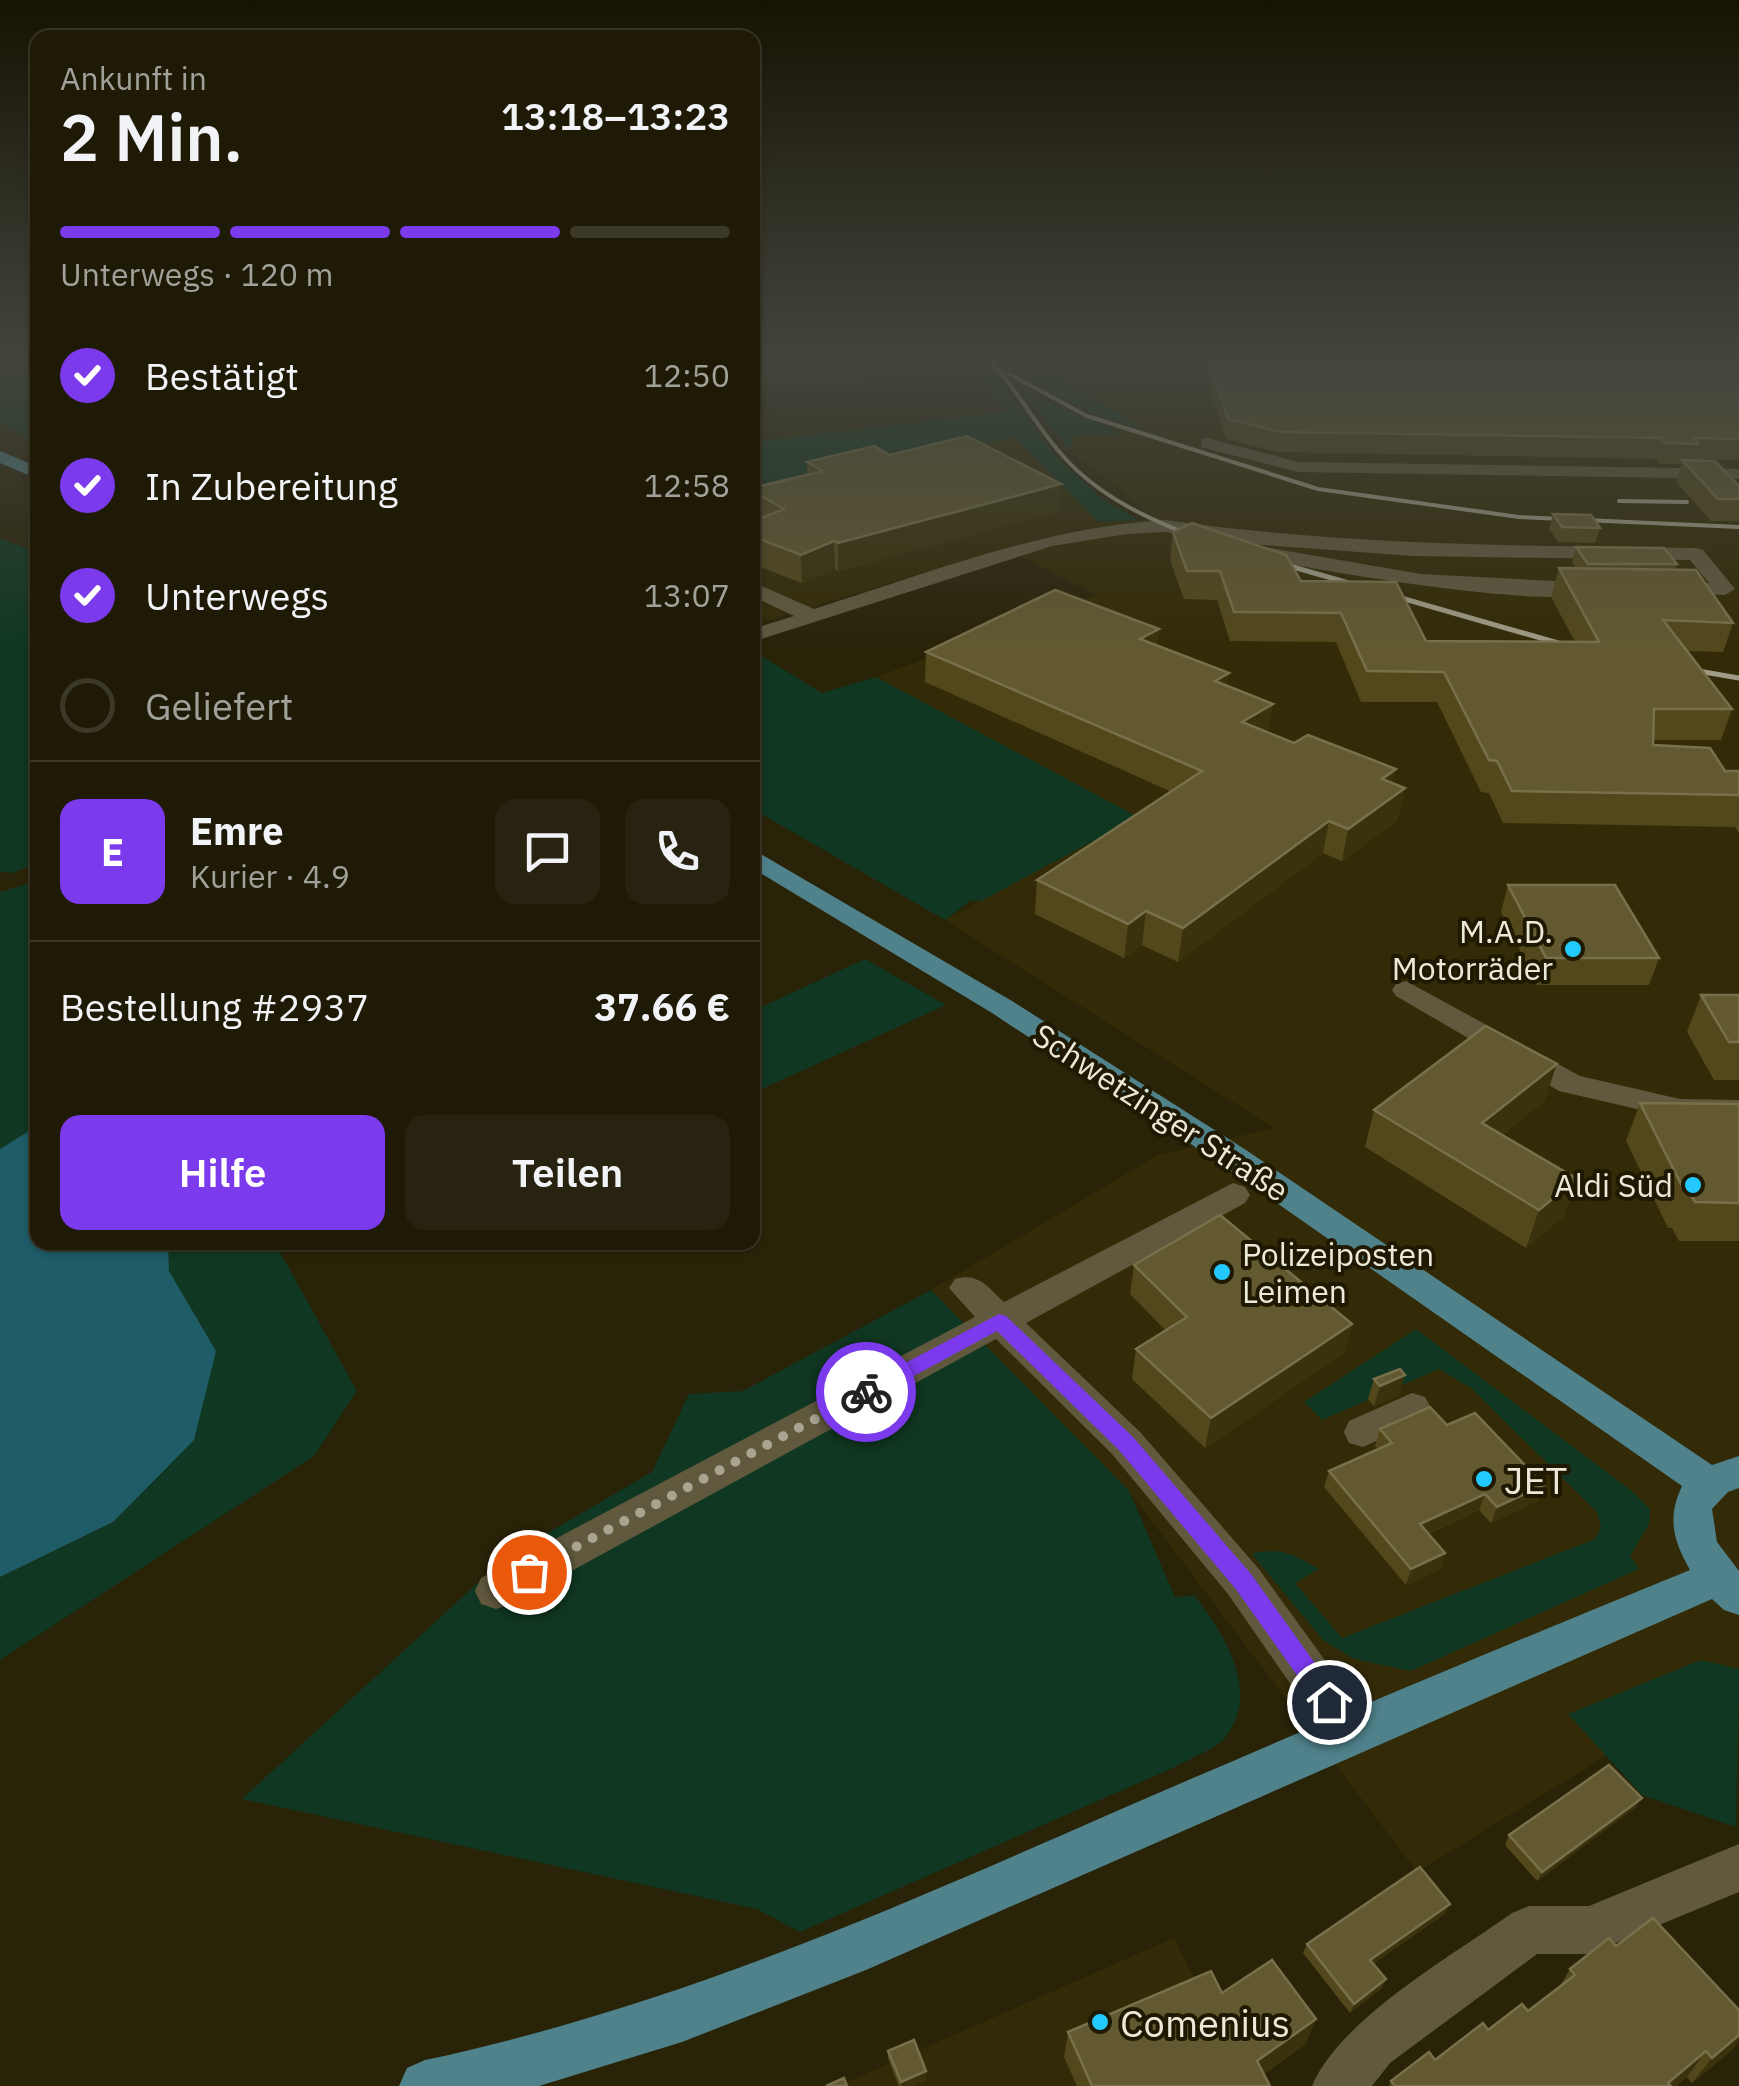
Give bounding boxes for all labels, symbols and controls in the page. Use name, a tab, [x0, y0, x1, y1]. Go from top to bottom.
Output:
text: Ankunft in	[60, 57, 207, 99]
text: 13:18–13:23	[501, 91, 730, 140]
text: 2 Min.	[60, 94, 243, 179]
text: Unterwegs · 120 m	[60, 253, 334, 295]
icon: check	[60, 348, 115, 403]
text: Bestätigt	[145, 351, 299, 400]
text: 12:50	[644, 354, 730, 396]
icon: check	[60, 458, 115, 513]
text: In Zubereitung	[145, 461, 398, 510]
text: 12:58	[644, 464, 730, 506]
icon: check	[60, 568, 115, 623]
text: Unterwegs	[145, 571, 329, 620]
text: 13:07	[644, 574, 730, 616]
text: Geliefert	[145, 681, 293, 730]
button: chat	[495, 799, 600, 904]
button: phone	[625, 799, 730, 904]
text: Emre	[190, 806, 284, 855]
text: E	[101, 827, 124, 876]
text: Kurier · 4.9	[190, 855, 350, 897]
place label: M.A.D. Motorräder	[1392, 910, 1553, 989]
marker: M.A.D. Motorräder	[1562, 938, 1584, 960]
text: Bestellung #2937	[60, 982, 369, 1031]
text: 37.66 €	[594, 982, 730, 1031]
street label: Schwetzinger Straße	[1025, 1013, 1297, 1211]
button: Hilfe	[60, 1115, 385, 1230]
button: Teilen	[405, 1115, 730, 1230]
place label: Aldi Süd	[1554, 1164, 1673, 1206]
marker: Aldi Süd	[1682, 1174, 1704, 1196]
place label: Polizeiposten Leimen	[1242, 1233, 1434, 1312]
marker: Polizeiposten Leimen	[1211, 1261, 1233, 1283]
courier	[816, 1342, 916, 1442]
icon: bike	[839, 1365, 894, 1420]
place label: JET	[1504, 1455, 1567, 1504]
marker: JET	[1473, 1468, 1495, 1490]
pin	[487, 1530, 572, 1615]
icon: bag	[502, 1545, 557, 1600]
pin	[1287, 1660, 1372, 1745]
icon: home	[1302, 1675, 1357, 1730]
place label: Comenius	[1120, 1998, 1290, 2047]
marker: Comenius	[1089, 2011, 1111, 2033]

